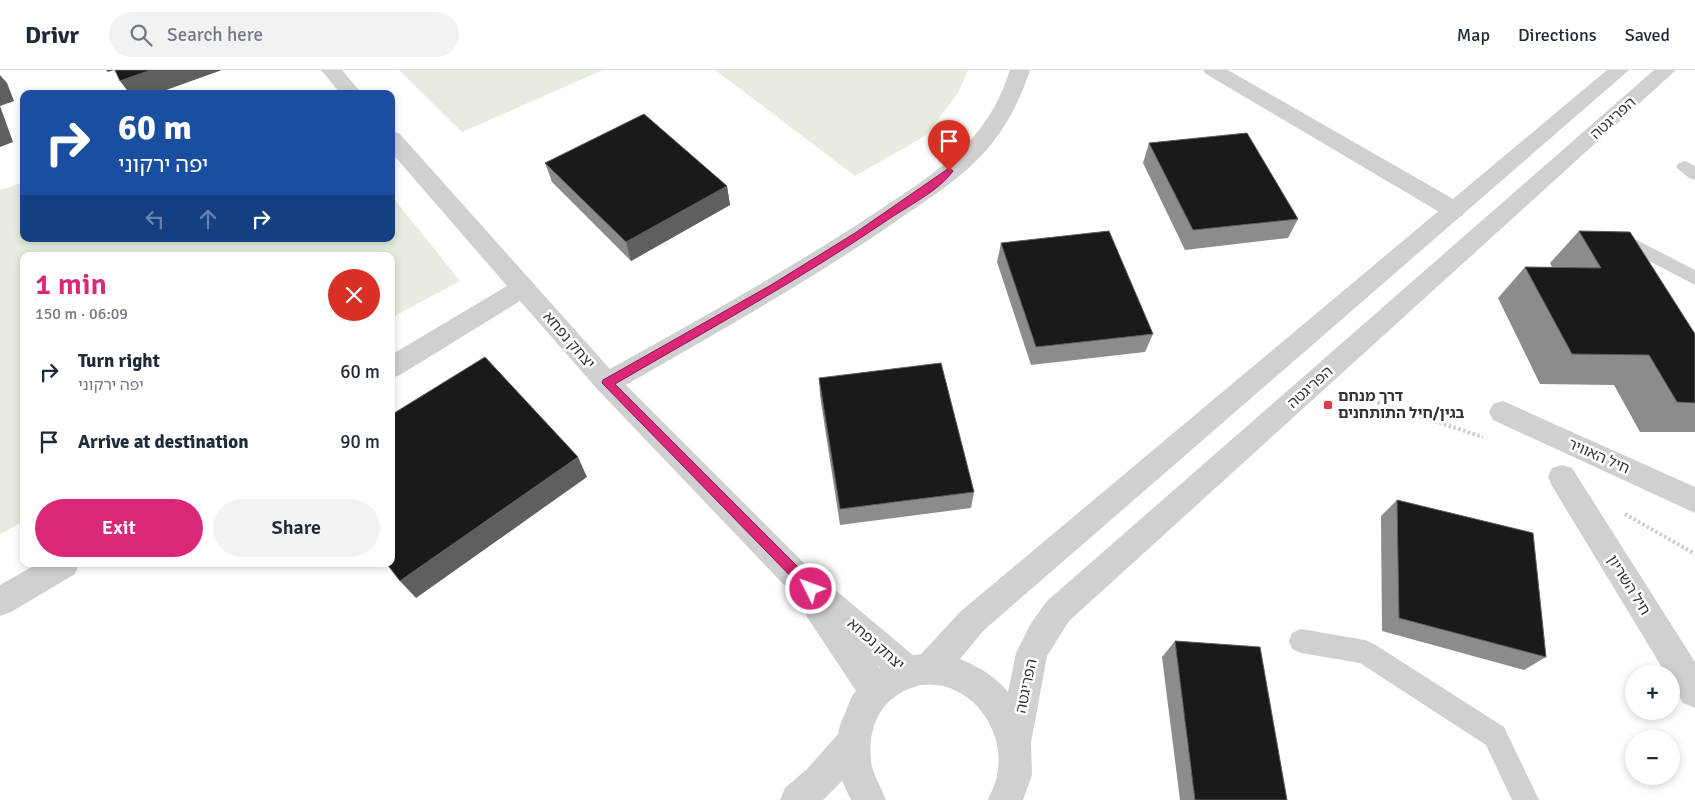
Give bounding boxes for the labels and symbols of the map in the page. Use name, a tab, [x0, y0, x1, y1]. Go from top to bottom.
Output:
street label: הפריגטה	[1587, 93, 1639, 143]
pin	[928, 120, 970, 171]
street label: יצחק נפחא	[539, 308, 599, 372]
street label: הפריגטה	[1284, 362, 1336, 412]
place label: דרך מנחם בגין/חיל התותחנים	[1338, 387, 1465, 422]
marker: דרך מנחם בגין/חיל התותחנים	[1322, 399, 1334, 411]
street label: חיל האוויר	[1565, 434, 1633, 478]
street label: חיל השריון	[1603, 552, 1655, 618]
position arrow	[784, 562, 836, 614]
street label: יצחק נפחא	[844, 614, 908, 674]
street label: הפריגטה	[1011, 657, 1041, 715]

